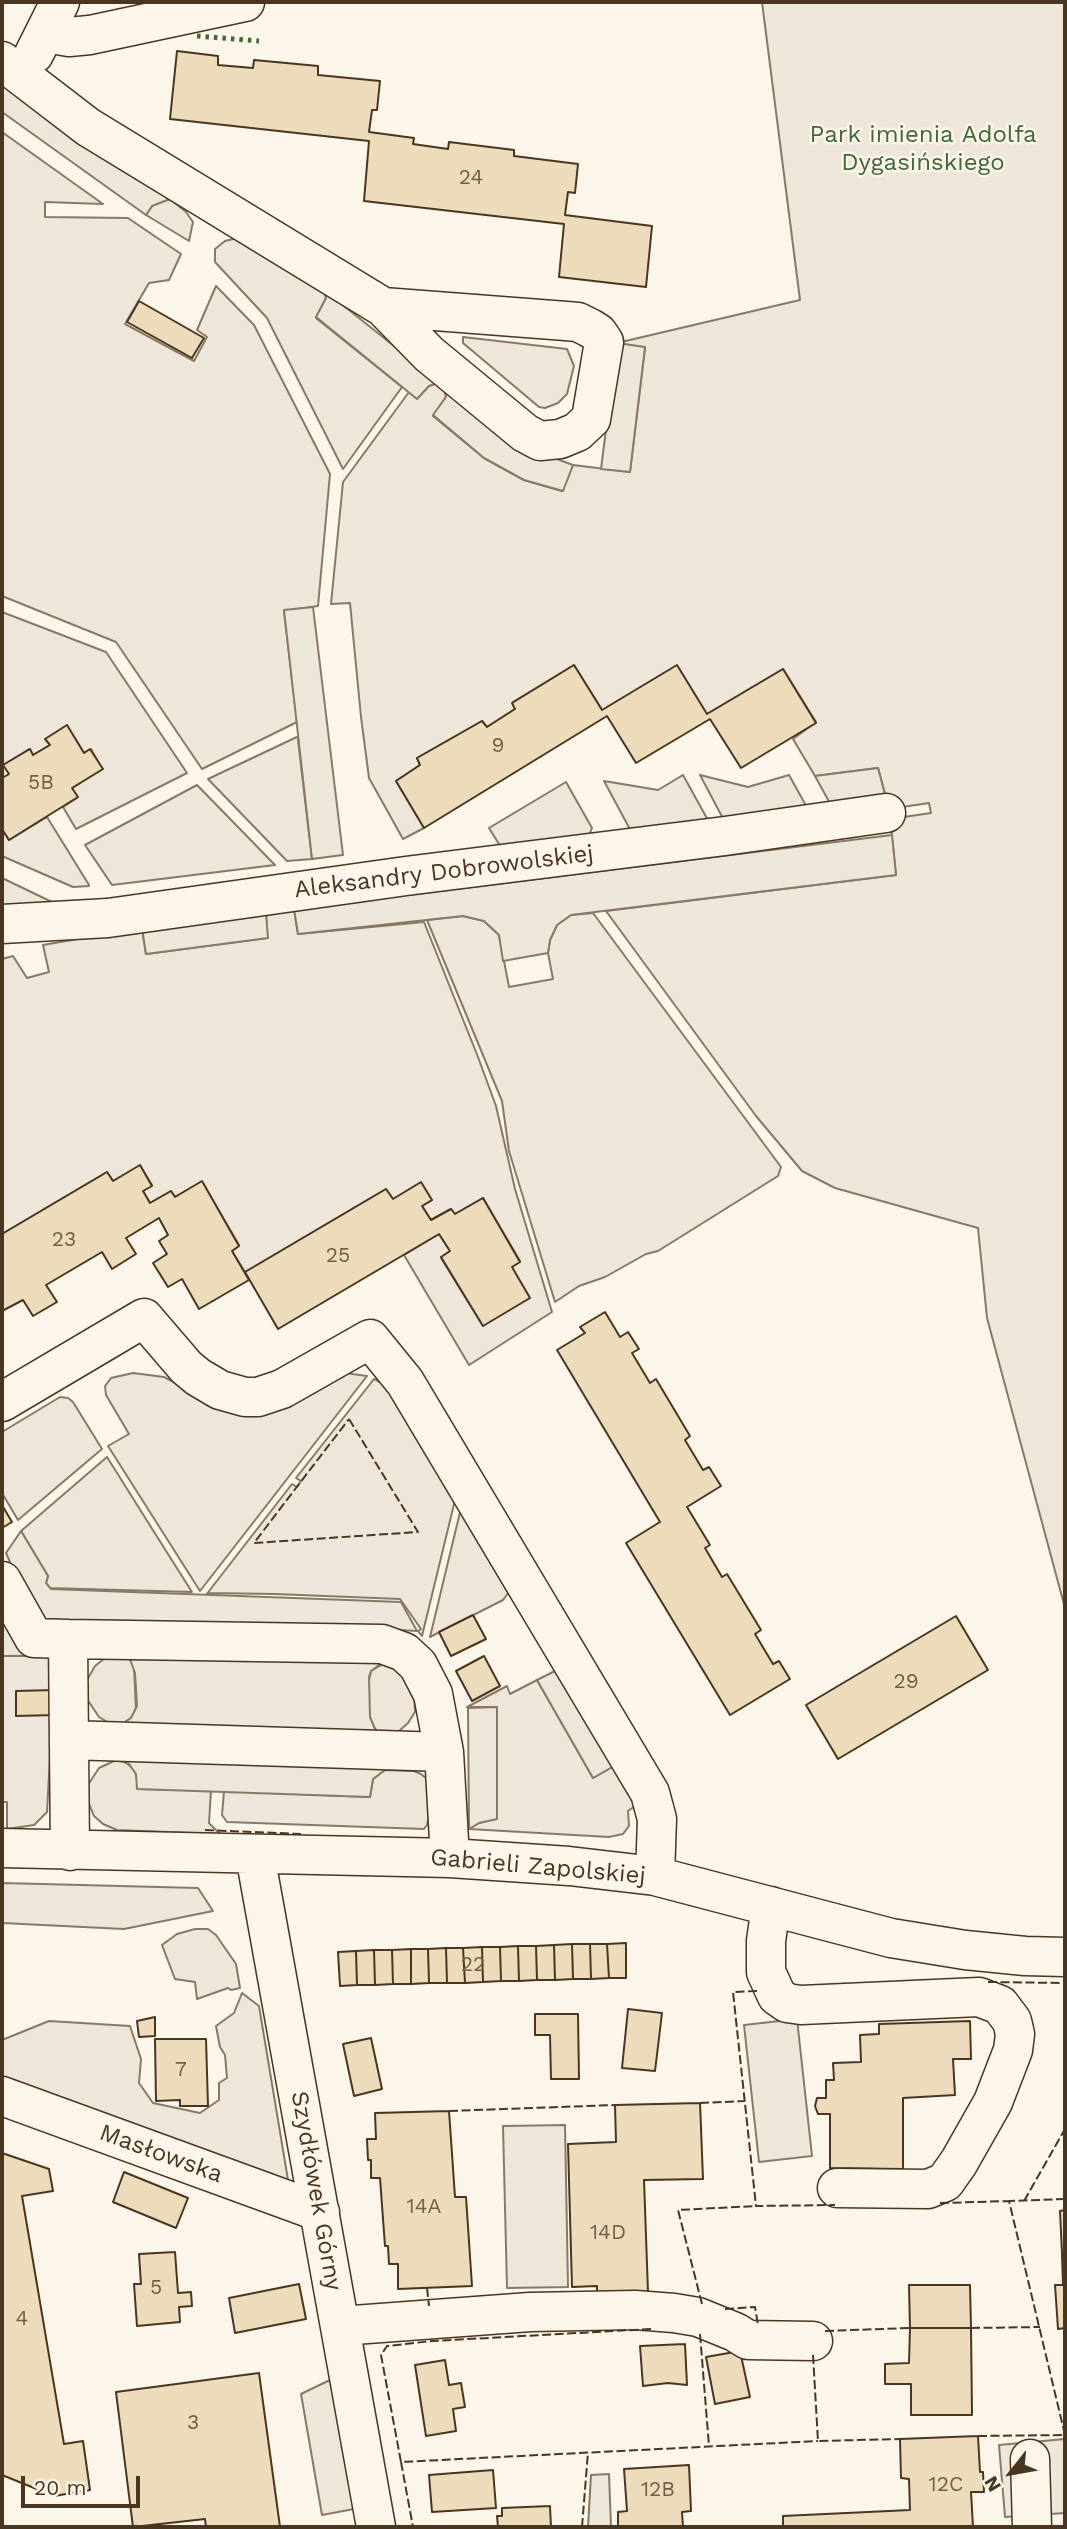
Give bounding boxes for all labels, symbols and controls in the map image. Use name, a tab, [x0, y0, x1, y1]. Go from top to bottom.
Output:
park label: Park imienia Adolfa Dygasińskiego	[809, 121, 1037, 177]
house number: 24	[459, 165, 483, 191]
house number: 9	[492, 733, 504, 759]
house number: 5B	[28, 770, 54, 796]
street label: Aleksandry Dobrowolskiej	[293, 839, 595, 905]
house number: 23	[52, 1227, 76, 1253]
house number: 25	[326, 1243, 350, 1269]
house number: 29	[893, 1669, 919, 1695]
street label: Gabrieli Zapolskiej	[429, 1843, 647, 1891]
house number: 22	[461, 1952, 485, 1978]
house number: 7	[175, 2057, 187, 2083]
street label: Szydłówek Górny	[284, 2089, 348, 2293]
street label: Masłowska	[95, 2118, 227, 2190]
house number: 14A	[407, 2194, 441, 2220]
house number: 14D	[590, 2220, 626, 2246]
house number: 5	[150, 2275, 162, 2301]
house number: 4	[16, 2306, 28, 2332]
house number: 3	[187, 2410, 199, 2436]
north arrow	[976, 2438, 1046, 2508]
scale bar	[24, 2462, 144, 2506]
house number: 12C	[929, 2472, 963, 2498]
text: N	[979, 2472, 1006, 2496]
text: 20 m	[34, 2475, 86, 2500]
house number: 12B	[641, 2477, 675, 2503]

